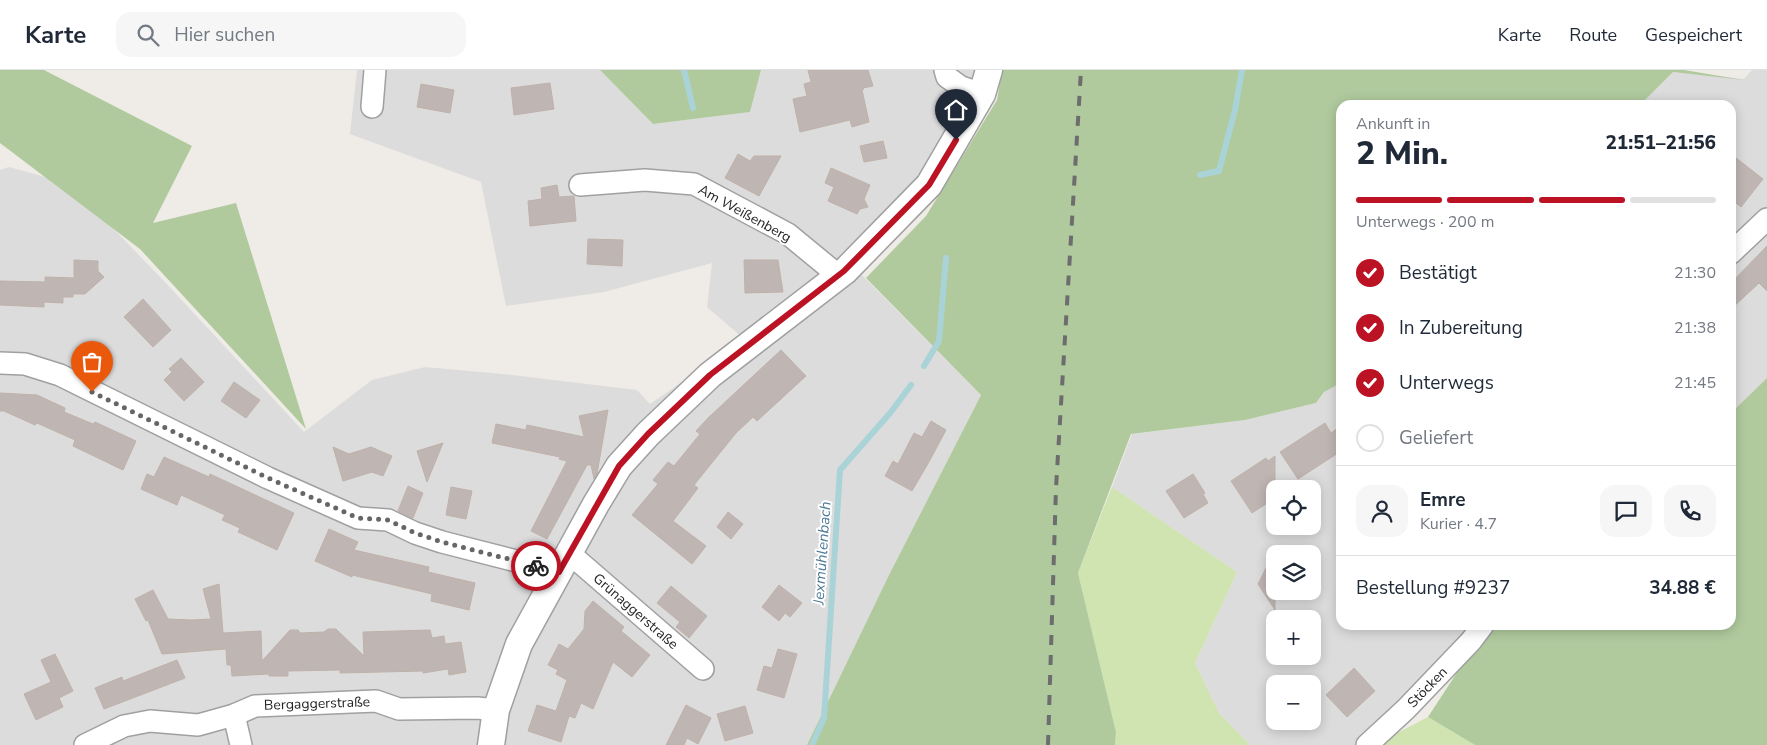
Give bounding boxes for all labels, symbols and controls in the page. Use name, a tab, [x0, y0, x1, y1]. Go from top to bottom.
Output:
search box	[116, 12, 466, 57]
text: Karte	[25, 19, 86, 51]
icon: search	[134, 21, 162, 49]
text: Hier suchen	[174, 22, 275, 48]
text: Karte	[1498, 23, 1541, 47]
text: Route	[1569, 23, 1617, 47]
text: Gespeichert	[1645, 23, 1742, 47]
pin	[935, 89, 977, 140]
icon: home	[942, 96, 970, 124]
text: Ankunft in	[1356, 113, 1430, 135]
text: 21:51–21:56	[1605, 130, 1716, 156]
text: 2 Min.	[1356, 132, 1448, 175]
street label: Am Weißenberg	[695, 180, 795, 247]
text: Unterwegs · 200 m	[1356, 211, 1494, 233]
icon: check	[1356, 259, 1384, 287]
text: Bestätigt	[1399, 260, 1477, 286]
text: 21:30	[1674, 262, 1716, 284]
icon: check	[1356, 314, 1384, 342]
text: In Zubereitung	[1399, 315, 1523, 341]
text: 21:38	[1674, 317, 1716, 339]
pin	[71, 341, 113, 392]
icon: bag	[78, 348, 106, 376]
icon: check	[1356, 369, 1384, 397]
text: Unterwegs	[1399, 370, 1494, 396]
text: 21:45	[1674, 372, 1716, 394]
text: Geliefert	[1399, 425, 1473, 451]
map controls	[1266, 480, 1321, 730]
button: locate	[1266, 480, 1321, 535]
button: person	[1356, 485, 1408, 537]
button: chat	[1600, 485, 1652, 537]
button: phone	[1664, 485, 1716, 537]
text: Emre	[1420, 487, 1466, 513]
water label: Jexmühlenbach	[808, 501, 836, 606]
text: Kurier · 4.7	[1420, 513, 1497, 535]
courier	[511, 541, 561, 591]
button: layers	[1266, 545, 1321, 600]
icon: bike	[522, 552, 550, 580]
street label: Grünaggerstraße	[589, 569, 682, 654]
text: Bestellung #9237	[1356, 575, 1510, 601]
text: 34.88 €	[1649, 575, 1716, 601]
button: +	[1266, 610, 1321, 665]
street label: Stöcken	[1403, 663, 1452, 712]
button: −	[1266, 675, 1321, 730]
street label: Bergaggerstraße	[264, 692, 370, 715]

